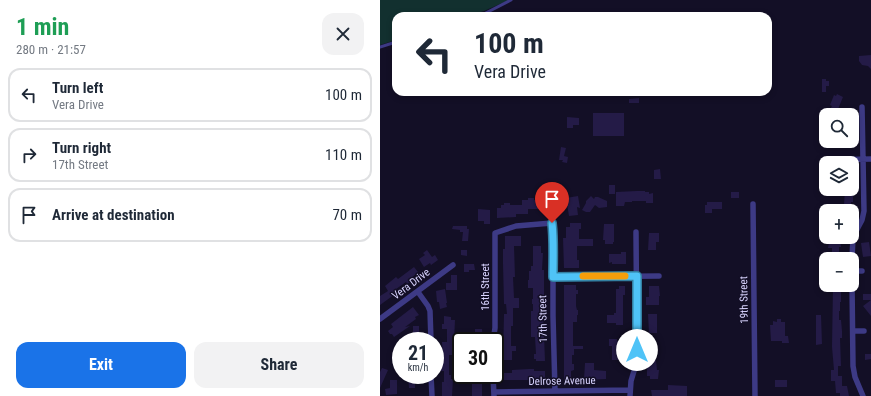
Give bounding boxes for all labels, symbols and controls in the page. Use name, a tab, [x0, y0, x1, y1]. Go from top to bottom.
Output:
text: 1 min	[16, 13, 69, 41]
button: close	[322, 13, 364, 55]
text: 100 m	[474, 27, 544, 60]
icon: left	[408, 28, 460, 80]
text: 280 m · 21:57	[16, 42, 86, 57]
text: Vera Drive	[474, 61, 546, 82]
text: Turn left	[52, 79, 103, 97]
icon: left	[18, 84, 40, 106]
text: 100 m	[325, 86, 362, 104]
text: Vera Drive	[52, 97, 104, 112]
map controls	[819, 108, 859, 292]
button: search	[819, 108, 859, 148]
text: Turn right	[52, 139, 111, 157]
icon: right	[18, 144, 40, 166]
text: 110 m	[325, 146, 362, 164]
button: layers	[819, 156, 859, 196]
text: 17th Street	[52, 157, 108, 172]
pin	[535, 182, 569, 223]
icon: arrive	[541, 188, 563, 210]
icon: arrive	[18, 204, 40, 226]
button: +	[819, 204, 859, 244]
text: Arrive at destination	[52, 206, 175, 224]
text: 70 m	[332, 206, 362, 224]
button: −	[819, 252, 859, 292]
street label: 16th Street	[479, 263, 492, 311]
street label: Vera Drive	[390, 266, 432, 302]
street label: 19th Street	[737, 276, 751, 324]
street label: 17th Street	[536, 295, 550, 343]
position arrow	[616, 329, 658, 371]
speed limit sign: 30	[452, 332, 504, 384]
text: 21	[408, 341, 428, 365]
button: Exit	[16, 342, 186, 388]
button: Share	[194, 342, 364, 388]
text: km/h	[408, 362, 428, 373]
street label: Delrose Avenue	[528, 374, 596, 388]

